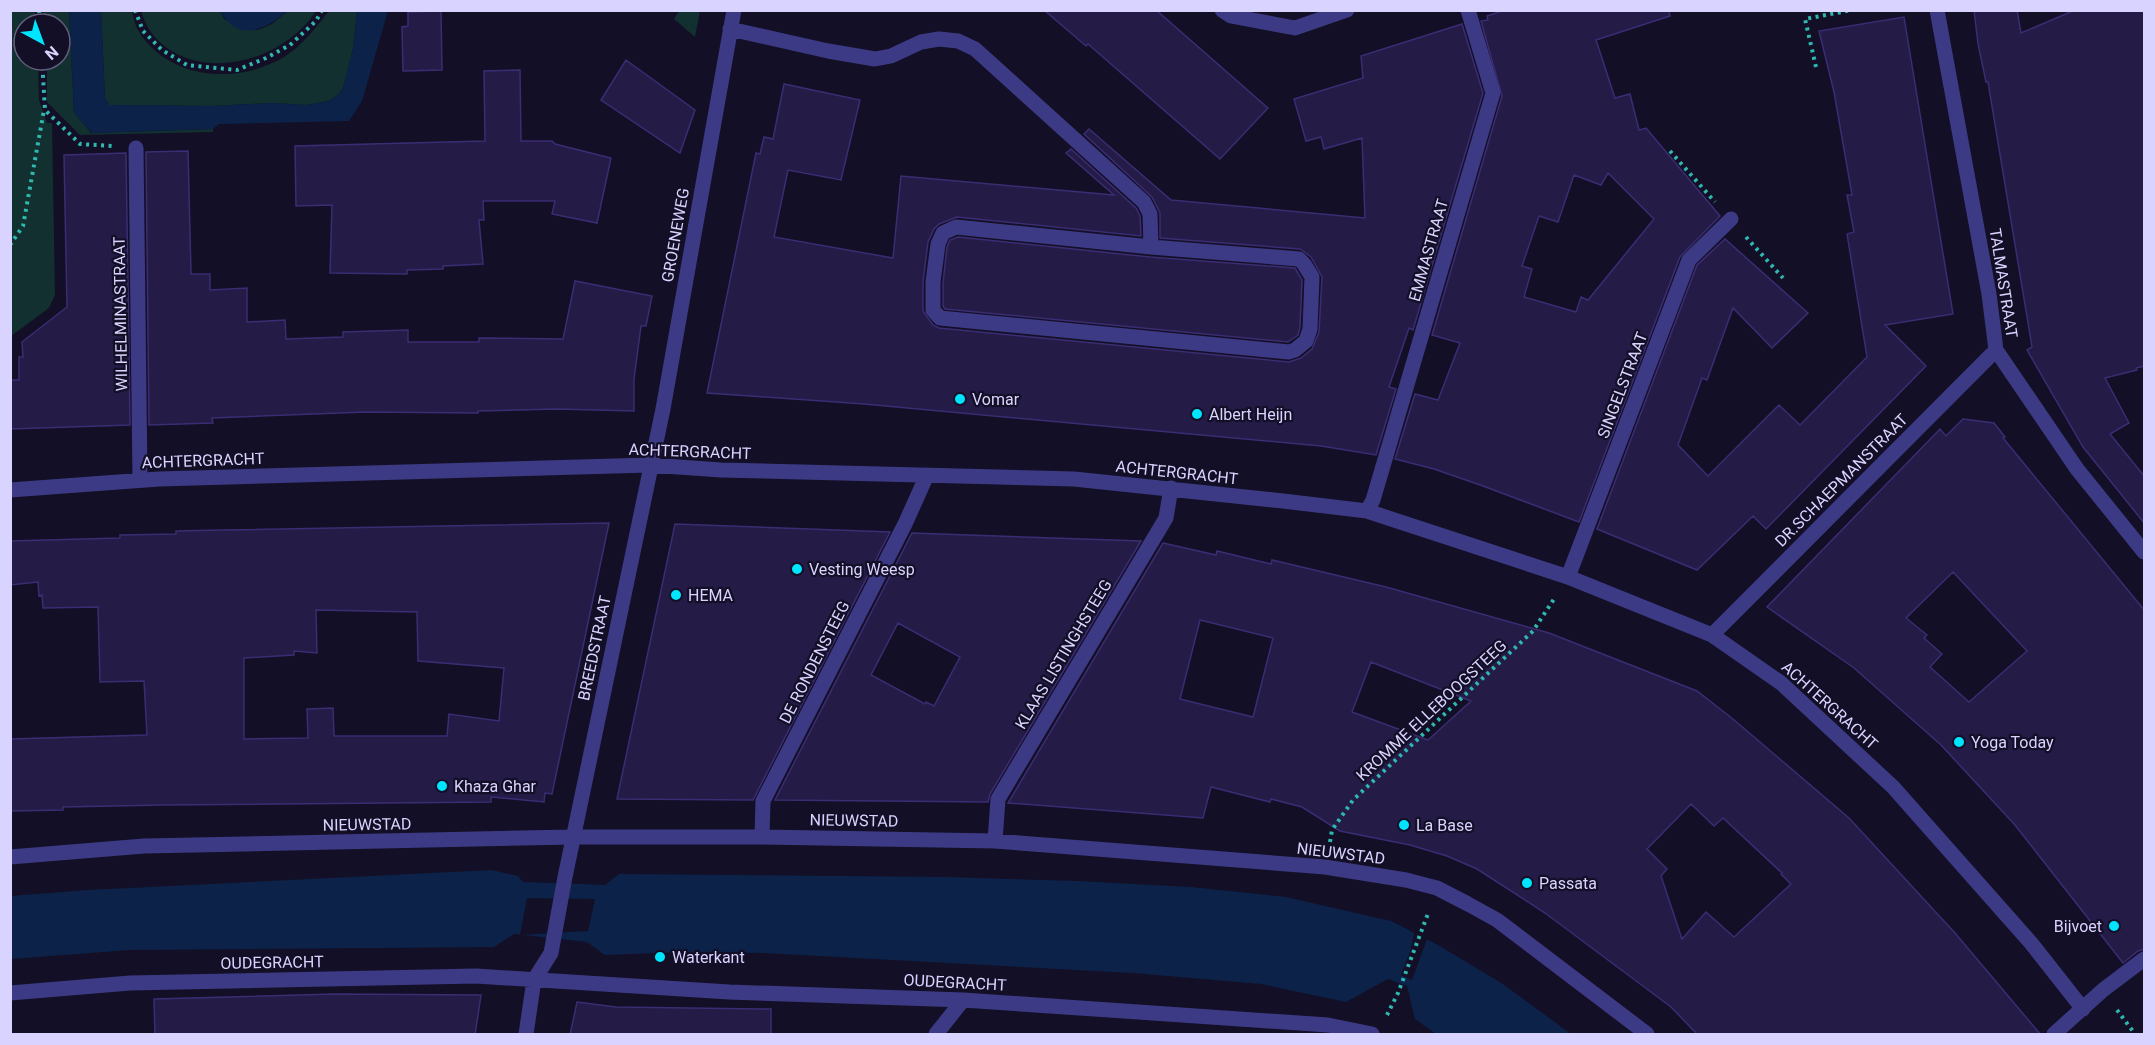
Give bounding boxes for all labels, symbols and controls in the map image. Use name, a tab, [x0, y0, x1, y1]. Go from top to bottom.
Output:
north arrow	[12, 12, 72, 72]
text: N	[41, 42, 62, 64]
street label: GROENEWEG	[658, 186, 693, 284]
street label: EMMASTRAAT	[1405, 196, 1452, 304]
street label: TALMASTRAAT	[1985, 227, 2022, 340]
street label: WILHELMINASTRAAT	[110, 236, 131, 392]
street label: SINGELSTRAAT	[1593, 329, 1652, 441]
place label: Vomar	[972, 390, 1020, 409]
marker: Vomar	[953, 392, 967, 406]
place label: Albert Heijn	[1209, 405, 1292, 424]
marker: Albert Heijn	[1190, 407, 1204, 421]
street label: DR.SCHAEPMANSTRAAT	[1771, 410, 1912, 551]
street label: ACHTERGRACHT	[628, 440, 752, 463]
street label: ACHTERGRACHT	[141, 449, 265, 472]
street label: ACHTERGRACHT	[1115, 457, 1239, 488]
place label: Vesting Weesp	[809, 560, 915, 579]
marker: Vesting Weesp	[790, 562, 804, 576]
street label: KLAAS LISTINGHSTEEG	[1011, 576, 1116, 733]
place label: HEMA	[688, 586, 734, 605]
marker: HEMA	[669, 588, 683, 602]
street label: BREEDSTRAAT	[574, 593, 615, 702]
street label: DE RONDENSTEEG	[775, 598, 854, 727]
street label: KROMME ELLEBOOGSTEEG	[1352, 636, 1510, 785]
street label: ACHTERGRACHT	[1778, 657, 1882, 754]
place label: Yoga Today	[1971, 733, 2054, 752]
marker: Yoga Today	[1952, 735, 1966, 749]
place label: Khaza Ghar	[454, 777, 537, 796]
marker: Khaza Ghar	[435, 779, 449, 793]
street label: NIEUWSTAD	[809, 810, 899, 831]
street label: NIEUWSTAD	[322, 814, 412, 835]
place label: La Base	[1416, 816, 1473, 835]
marker: La Base	[1397, 818, 1411, 832]
street label: NIEUWSTAD	[1296, 839, 1386, 868]
place label: Passata	[1539, 874, 1597, 893]
marker: Passata	[1520, 876, 1534, 890]
place label: Bijvoet	[2054, 917, 2102, 936]
marker: Bijvoet	[2107, 919, 2121, 933]
place label: Waterkant	[672, 948, 745, 967]
marker: Waterkant	[653, 950, 667, 964]
street label: OUDEGRACHT	[220, 952, 324, 973]
street label: OUDEGRACHT	[903, 970, 1007, 995]

